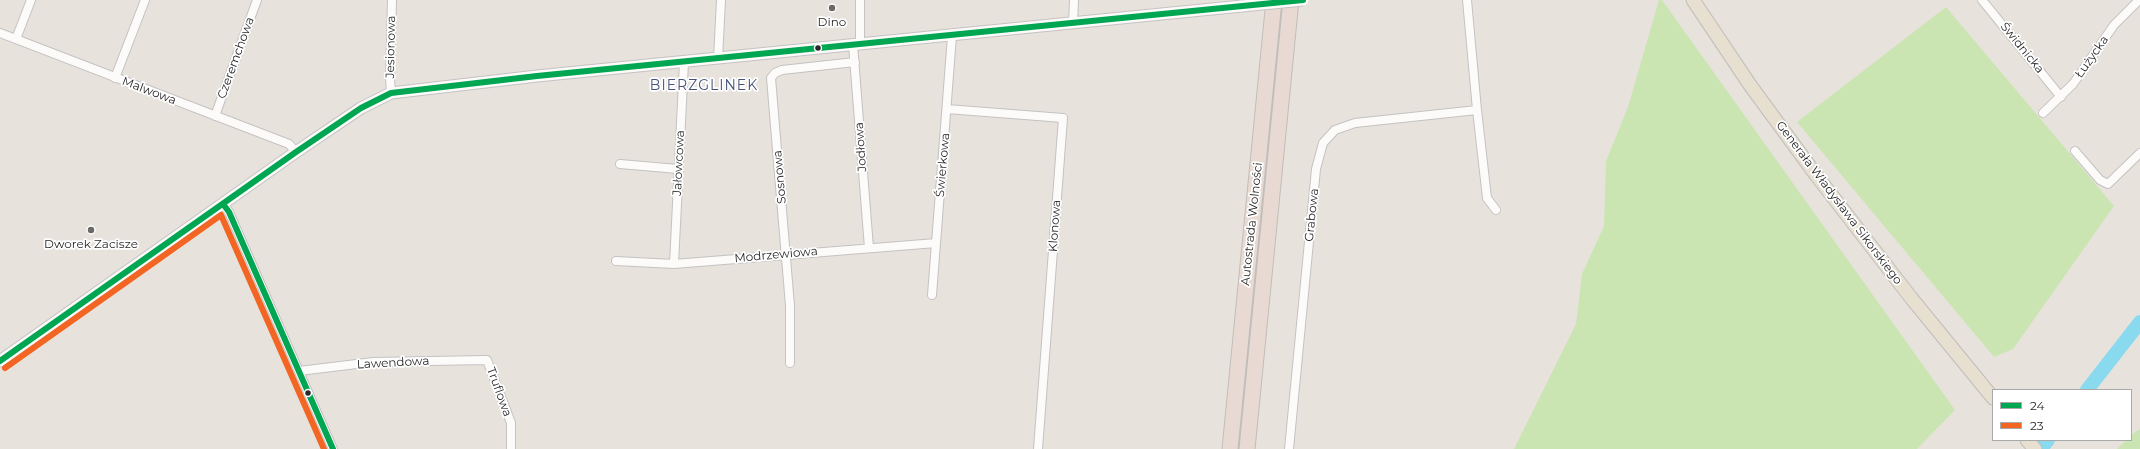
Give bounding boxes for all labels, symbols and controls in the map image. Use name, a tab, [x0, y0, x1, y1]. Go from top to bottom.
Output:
marker: Dino	[827, 3, 837, 13]
street label: Czeremchowa	[215, 15, 257, 101]
place label: Dino	[818, 15, 846, 29]
street label: Jesionowa	[383, 16, 399, 78]
street label: Świdnicka	[1997, 20, 2047, 76]
street label: Łużycka	[2072, 33, 2112, 81]
unlabelled marker	[813, 43, 823, 53]
street label: Malwowa	[120, 74, 178, 108]
district label: BIERZGLINEK	[650, 78, 758, 94]
street label: Generała Władysława Sikorskiego	[1773, 118, 1905, 288]
street label: Jodłowa	[852, 122, 870, 172]
street label: Jałowcowa	[670, 130, 688, 196]
street label: Świerkowa	[933, 132, 953, 198]
street label: Sosnowa	[770, 150, 790, 204]
street label: Autostrada Wolności	[1238, 162, 1266, 286]
street label: Grabowa	[1302, 188, 1322, 242]
street label: Klonowa	[1046, 199, 1064, 253]
marker: Dworek Zacisze	[86, 225, 96, 235]
place label: Dworek Zacisze	[44, 237, 138, 251]
street label: Modrzewiowa	[734, 244, 818, 266]
street label: Lawendowa	[356, 354, 430, 372]
street label: Truflowa	[483, 365, 515, 419]
unlabelled marker	[303, 388, 313, 398]
legend	[1992, 389, 2132, 441]
text: 24	[2030, 398, 2044, 413]
text: 23	[2030, 418, 2044, 433]

